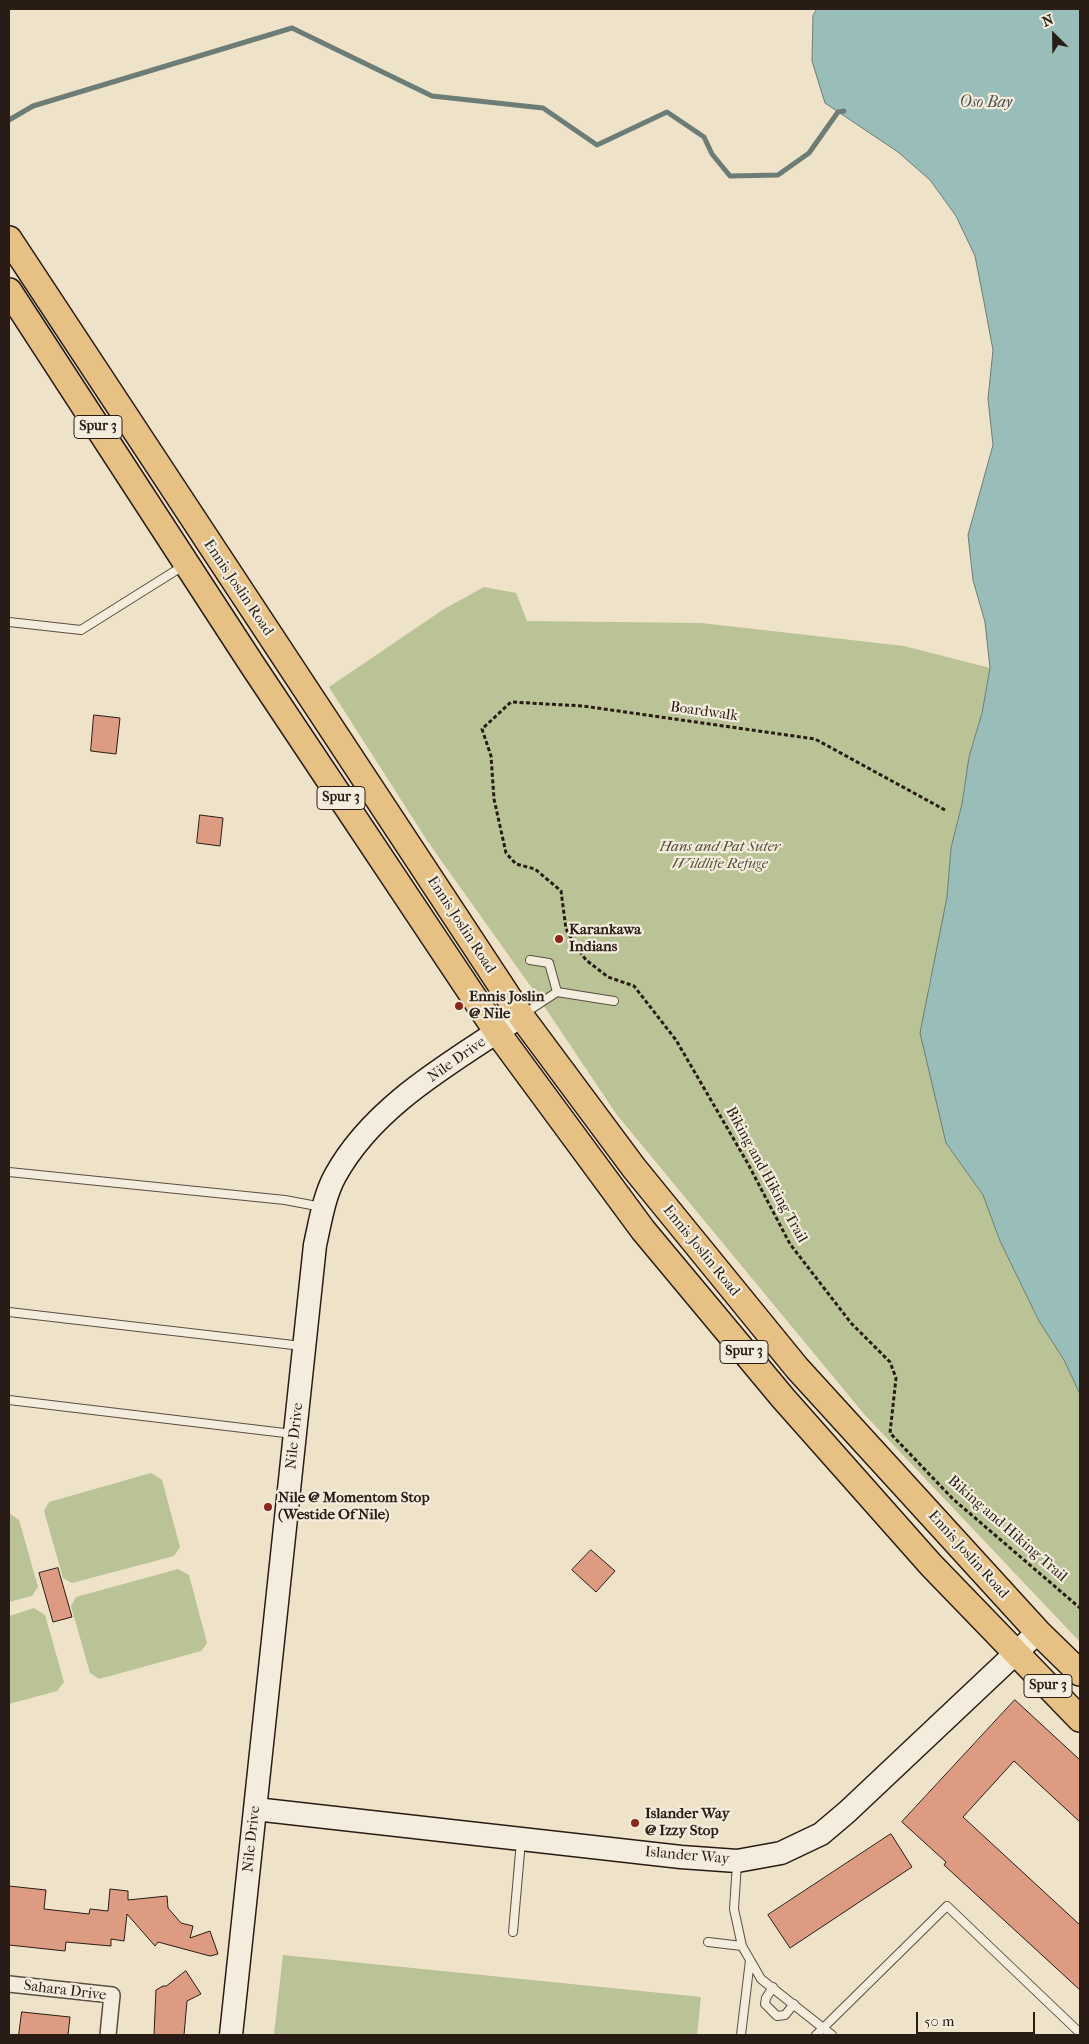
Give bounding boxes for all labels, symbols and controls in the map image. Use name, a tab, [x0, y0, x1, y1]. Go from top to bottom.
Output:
north arrow	[1029, 10, 1079, 60]
text: N	[1040, 11, 1056, 31]
water label: Oso Bay	[960, 93, 1012, 113]
road number: Spur 3	[74, 416, 122, 438]
street label: Ennis Joslin Road	[199, 537, 277, 639]
street label: Boardwalk	[669, 698, 739, 726]
road number: Spur 3	[317, 786, 365, 810]
park label: Hans and Pat Suter Wildlife Refuge	[659, 838, 781, 873]
street label: Ennis Joslin Road	[423, 873, 499, 977]
place label: Karankawa Indians	[569, 921, 641, 956]
marker: Karankawa Indians	[553, 933, 565, 945]
place label: Ennis Joslin @ Nile	[469, 988, 544, 1023]
marker: Ennis Joslin @ Nile	[453, 1000, 465, 1012]
street label: Nile Drive	[424, 1033, 490, 1087]
street label: Biking and Hiking Trail	[721, 1104, 811, 1246]
street label: Ennis Joslin Road	[659, 1202, 743, 1300]
road number: Spur 3	[720, 1340, 768, 1364]
street label: Nile Drive	[283, 1402, 307, 1470]
street label: Biking and Hiking Trail	[944, 1472, 1070, 1586]
place label: Nile @ Momentom Stop (Westide Of Nile)	[278, 1489, 430, 1524]
marker: Nile @ Momentom Stop (Westide Of Nile)	[262, 1501, 274, 1513]
street label: Ennis Joslin Road	[924, 1507, 1012, 1603]
road number: Spur 3	[1024, 1674, 1072, 1698]
street label: Nile Drive	[240, 1805, 264, 1873]
place label: Islander Way @ Izzy Stop	[645, 1805, 730, 1840]
marker: Islander Way @ Izzy Stop	[629, 1817, 641, 1829]
street label: Islander Way	[644, 1843, 730, 1869]
street label: Sahara Drive	[23, 1977, 107, 2005]
scale bar	[919, 2002, 1038, 2034]
text: 50 m	[924, 2012, 954, 2030]

